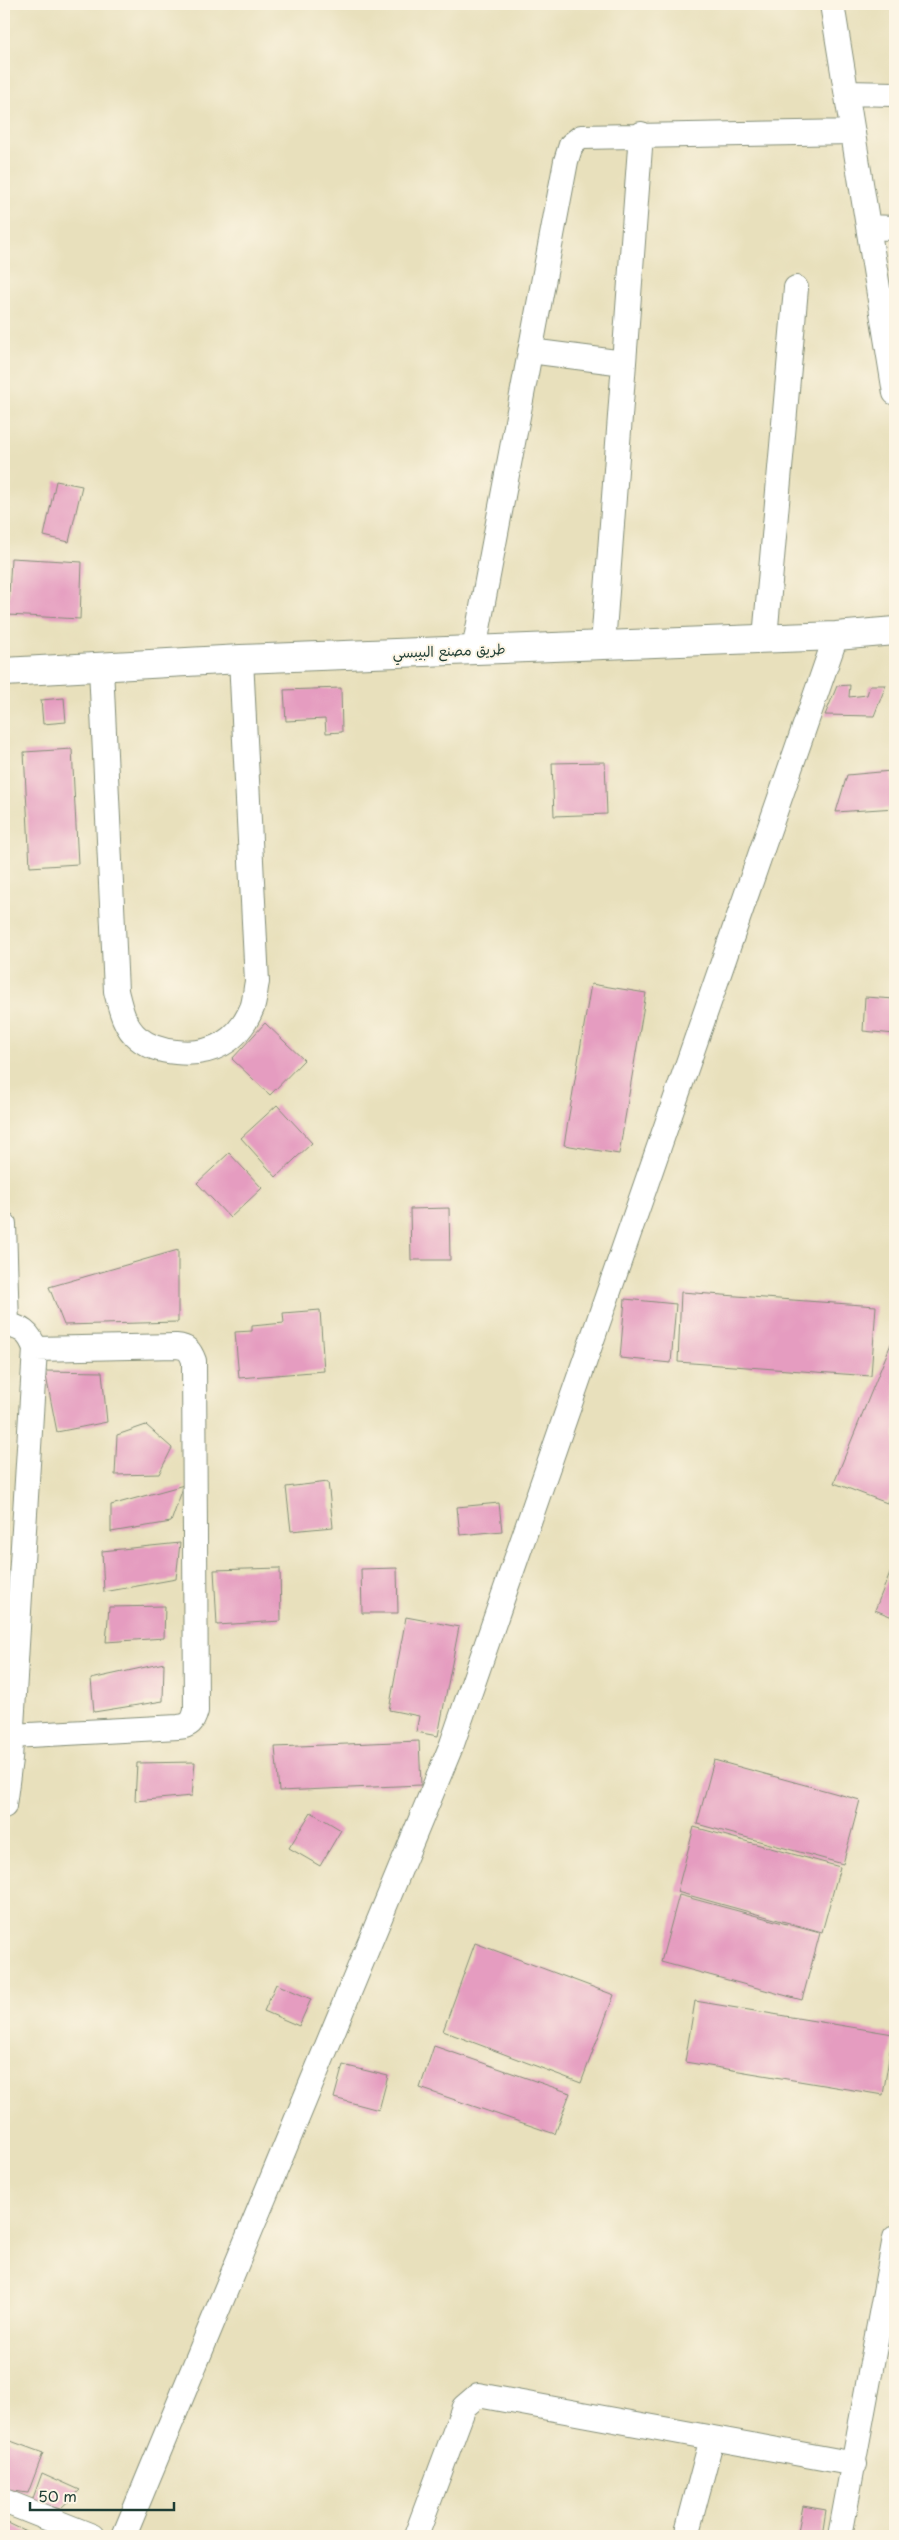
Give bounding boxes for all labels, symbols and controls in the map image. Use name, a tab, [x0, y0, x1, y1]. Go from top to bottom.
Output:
street label: طريق مصنع البيبسي	[392, 638, 506, 666]
scale bar	[30, 2480, 174, 2512]
text: 50 m	[38, 2484, 77, 2507]

